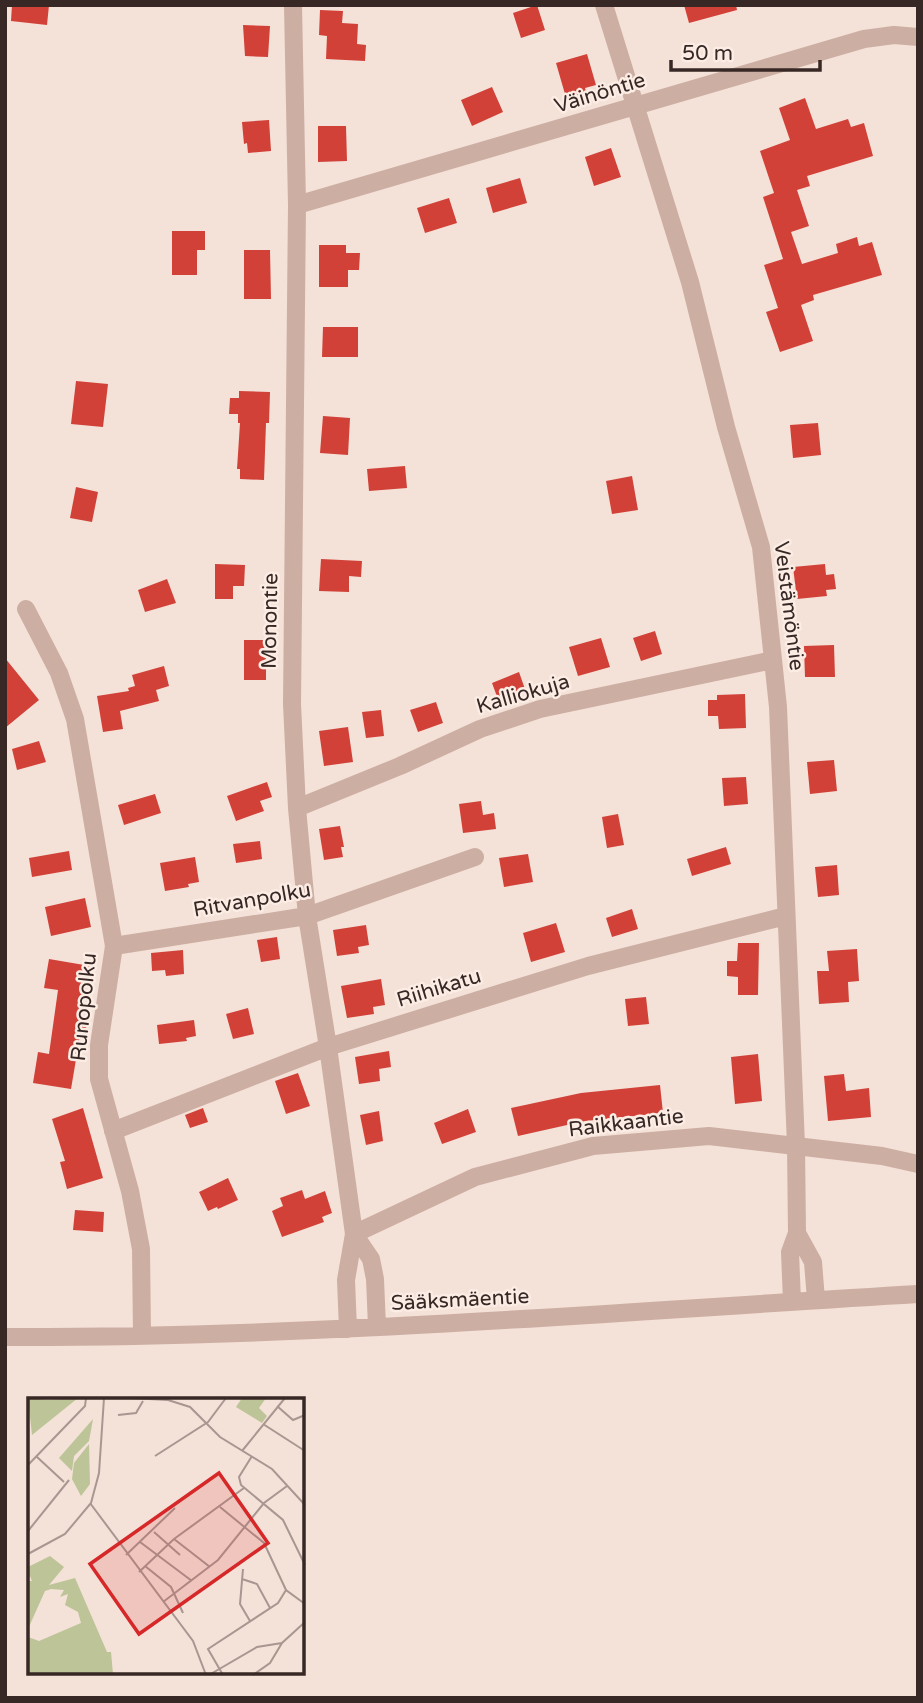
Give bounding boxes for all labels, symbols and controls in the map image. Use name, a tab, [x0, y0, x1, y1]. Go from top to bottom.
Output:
scale bar	[671, 28, 820, 72]
text: 50 m	[682, 41, 733, 66]
street label: Väinöntie	[552, 67, 649, 119]
street label: Veistämöntie	[769, 540, 809, 672]
street label: Monontie	[257, 573, 283, 669]
street label: Kalliokuja	[474, 669, 572, 719]
street label: Ritvanpolku	[191, 877, 313, 923]
street label: Runopolku	[66, 952, 102, 1062]
street label: Riihikatu	[394, 963, 484, 1013]
street label: Raikkaantie	[567, 1104, 685, 1142]
street label: Sääksmäentie	[390, 1284, 530, 1316]
inset map	[28, 1398, 304, 1675]

